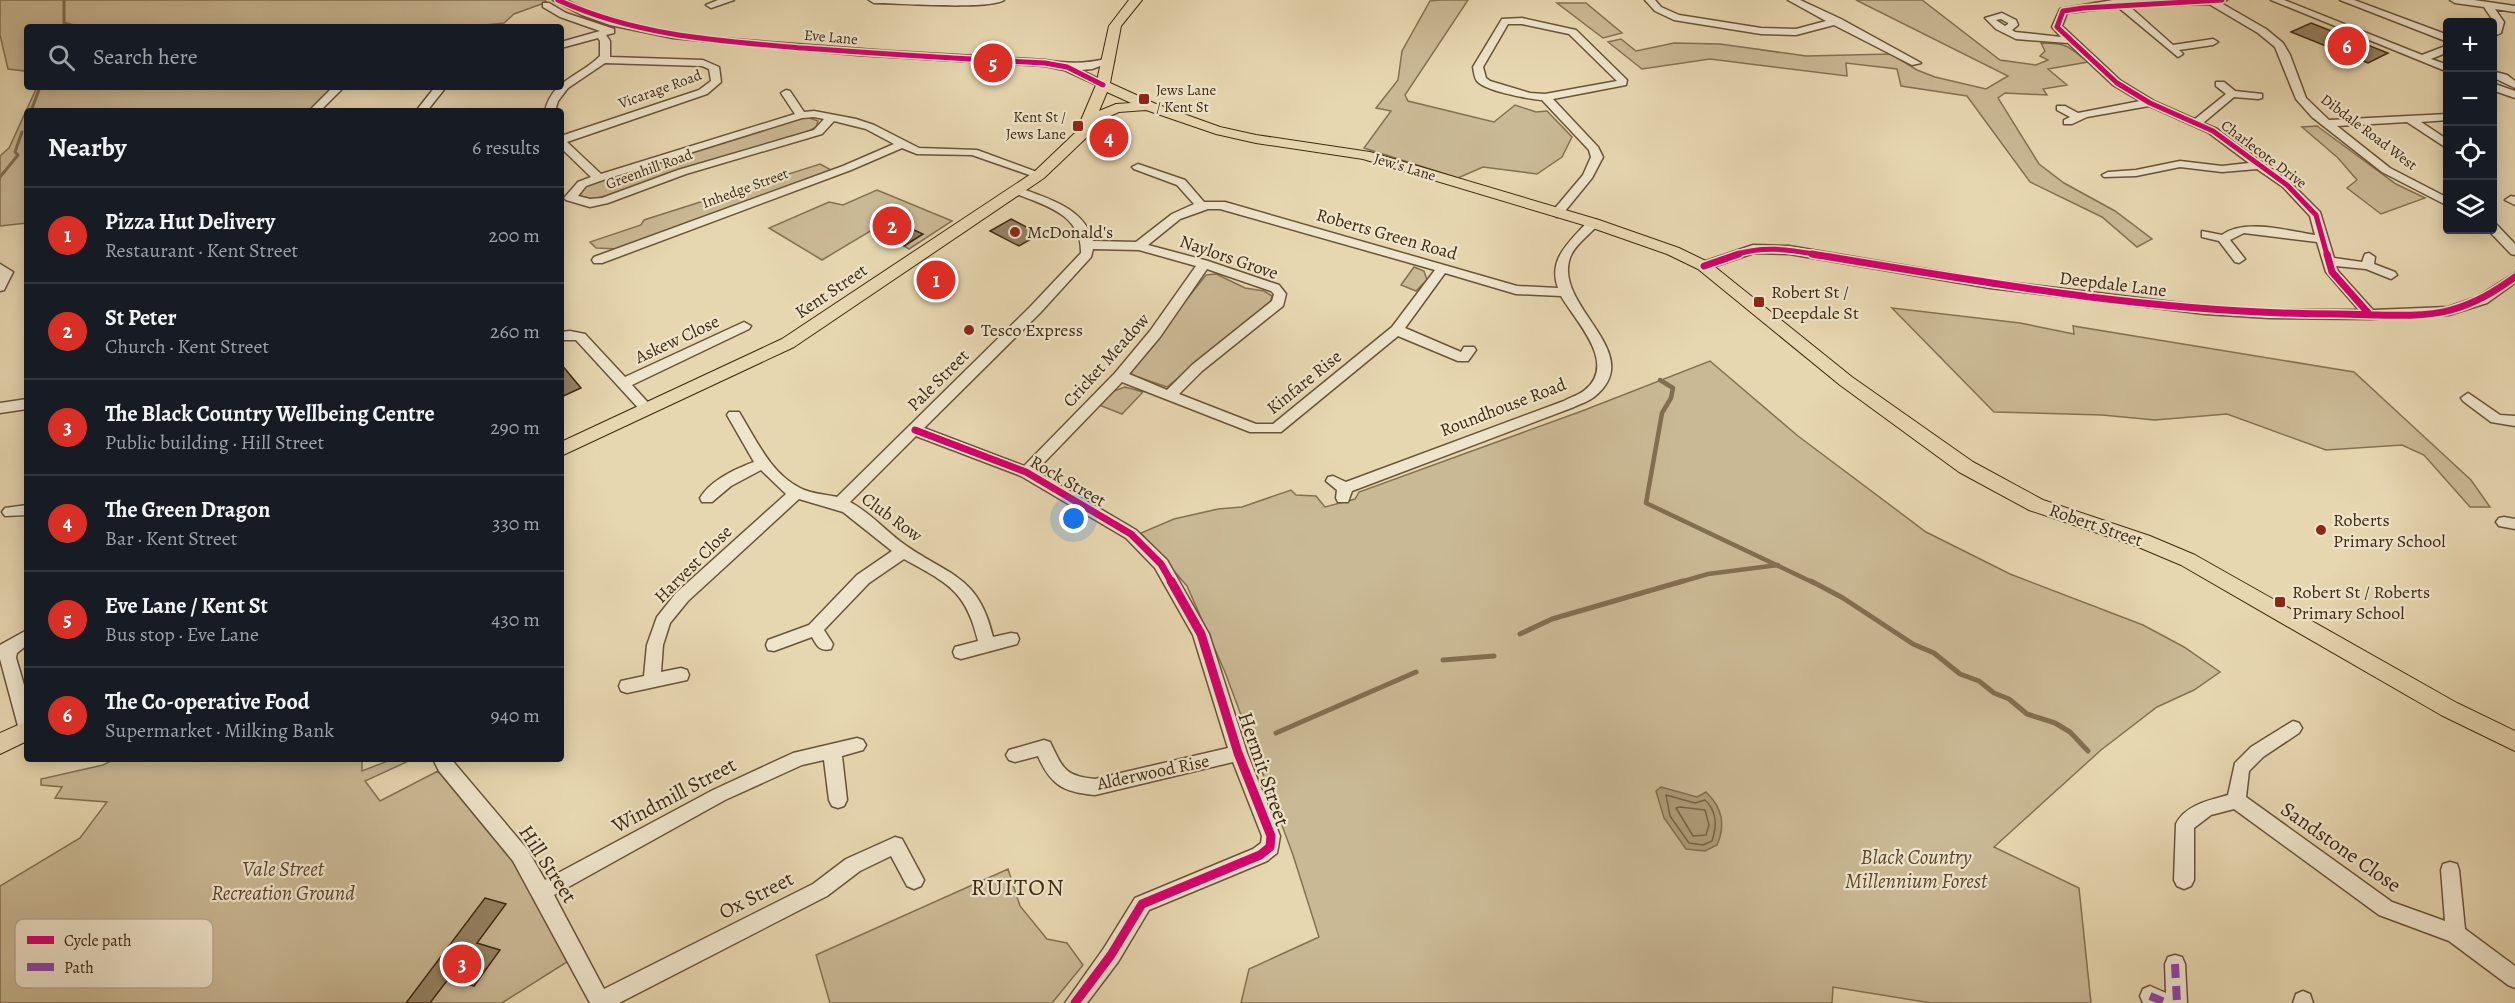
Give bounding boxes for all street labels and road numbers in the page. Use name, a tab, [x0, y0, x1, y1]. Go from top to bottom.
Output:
street label: Eve Lane	[803, 25, 859, 49]
street label: Vicarage Road	[615, 64, 705, 114]
street label: Dibdale Road West	[2317, 89, 2421, 175]
street label: Charlecote Drive	[2217, 115, 2311, 193]
street label: Greenhill Road	[603, 144, 696, 194]
street label: Jew's Lane	[1372, 148, 1439, 186]
street label: Inhedge Street	[699, 163, 791, 213]
street label: Roberts Green Road	[1314, 202, 1461, 266]
street label: Naylors Grove	[1177, 229, 1281, 285]
street label: Kent Street	[790, 258, 872, 324]
street label: Deepdale Lane	[2058, 266, 2168, 302]
street label: Cricket Meadow	[1057, 308, 1155, 412]
street label: Askew Close	[630, 309, 723, 369]
street label: Pale Street	[902, 344, 974, 416]
street label: Kinfare Rise	[1262, 344, 1346, 420]
street label: Roundhouse Road	[1436, 372, 1570, 442]
street label: Rock Street	[1026, 450, 1110, 512]
street label: Club Row	[857, 487, 928, 547]
street label: Robert Street	[2046, 498, 2146, 552]
street label: Harvest Close	[649, 520, 737, 608]
street label: Hermit Street	[1231, 708, 1297, 830]
street label: Alderwood Rise	[1094, 748, 1211, 796]
street label: Windmill Street	[606, 750, 741, 840]
street label: Sandstone Close	[2275, 795, 2407, 899]
street label: Hill Street	[512, 820, 584, 908]
street label: Ox Street	[714, 864, 798, 926]

